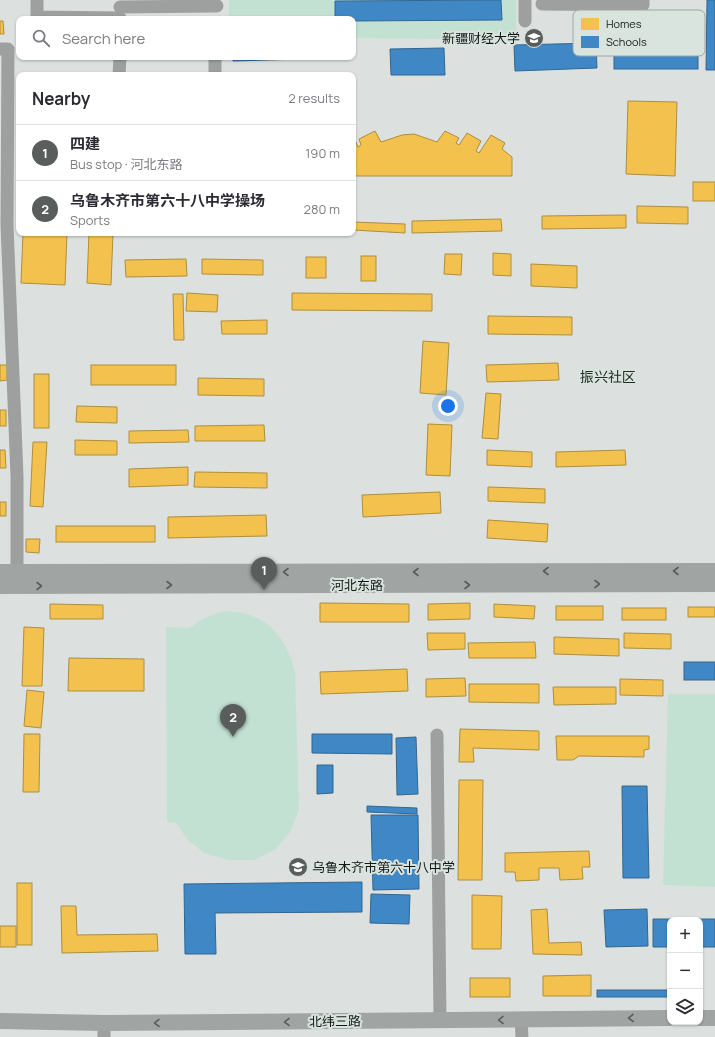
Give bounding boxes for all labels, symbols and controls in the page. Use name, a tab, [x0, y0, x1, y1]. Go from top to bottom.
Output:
legend	[573, 10, 705, 56]
search box	[16, 16, 356, 60]
text: Homes	[606, 16, 642, 31]
icon: search	[30, 27, 52, 49]
school or university icon: 新疆财经大学	[523, 27, 545, 49]
text: Search here	[62, 28, 145, 49]
place label: 新疆财经大学	[442, 29, 520, 47]
text: Schools	[606, 34, 647, 49]
text: Nearby	[32, 87, 90, 110]
text: 2 results	[288, 89, 340, 107]
text: 四建	[70, 133, 100, 154]
text: 1	[42, 144, 48, 162]
text: 190 m	[305, 144, 340, 162]
text: Bus stop · 河北东路	[70, 155, 182, 173]
text: 乌鲁木齐市第六十八中学操场	[70, 190, 265, 211]
text: 2	[41, 200, 49, 218]
text: 280 m	[303, 200, 340, 218]
text: Sports	[70, 211, 110, 229]
district label: 振兴社区	[580, 367, 636, 386]
your location	[438, 396, 458, 416]
pin: 1	[251, 557, 277, 590]
one-way arrow	[543, 567, 549, 575]
one-way arrow	[673, 567, 679, 575]
one-way arrow	[283, 568, 289, 576]
one-way arrow	[413, 568, 419, 576]
street label: 河北东路	[331, 576, 383, 594]
one-way arrow	[594, 580, 600, 588]
one-way arrow	[166, 581, 172, 589]
one-way arrow	[464, 581, 470, 589]
one-way arrow	[36, 582, 42, 590]
pin: 2	[220, 704, 246, 737]
school or university icon: 乌鲁木齐市第六十八中学	[287, 856, 309, 878]
place label: 乌鲁木齐市第六十八中学	[312, 858, 455, 876]
map controls	[667, 917, 703, 1025]
button: +	[667, 917, 703, 953]
button: −	[667, 953, 703, 989]
button: layers	[667, 989, 703, 1025]
street label: 北纬三路	[309, 1012, 361, 1030]
one-way arrow	[628, 1014, 634, 1022]
one-way arrow	[498, 1015, 504, 1024]
one-way arrow	[284, 1017, 290, 1026]
one-way arrow	[154, 1019, 160, 1027]

